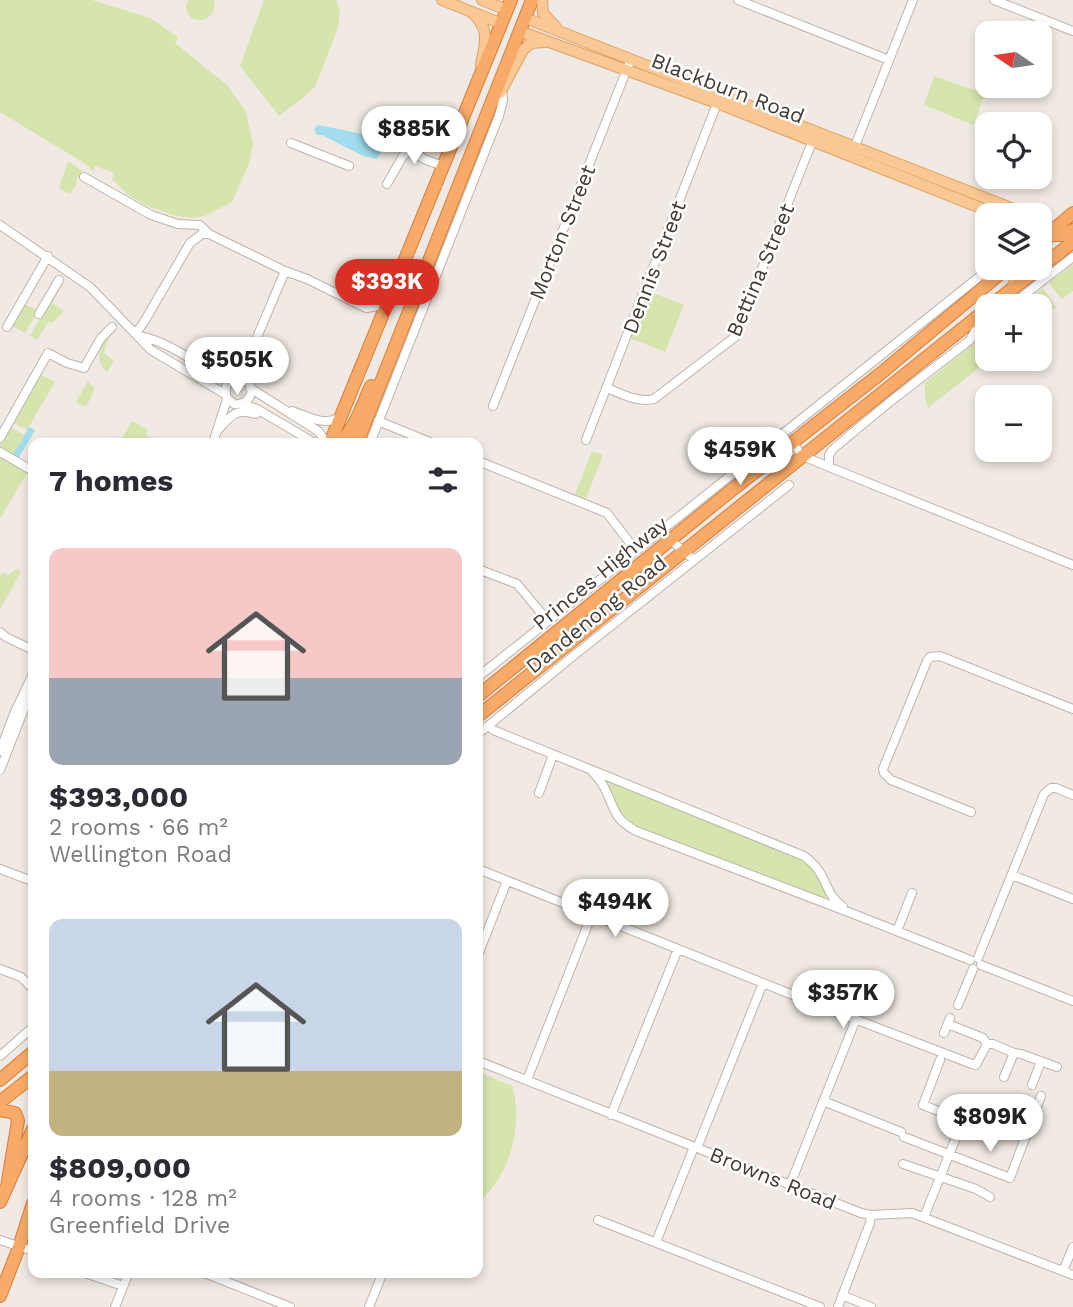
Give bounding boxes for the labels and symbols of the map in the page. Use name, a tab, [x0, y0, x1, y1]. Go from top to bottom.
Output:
north arrow	[975, 21, 1052, 98]
street label: Blackburn Road	[648, 47, 808, 129]
pin: $885K	[365, 106, 463, 166]
street label: Morton Street	[524, 161, 600, 303]
street label: Dennis Street	[617, 197, 691, 337]
street label: Bettina Street	[721, 200, 799, 340]
pin: $393K	[338, 260, 436, 319]
pin: $505K	[188, 338, 286, 397]
pin: $459K	[691, 428, 789, 487]
street label: Princes Highway	[527, 511, 673, 635]
street label: Dandenong Road	[521, 550, 671, 678]
pin: $494K	[566, 880, 664, 939]
pin: $357K	[794, 970, 892, 1030]
pin: $809K	[941, 1094, 1039, 1154]
street label: Browns Road	[706, 1141, 840, 1215]

